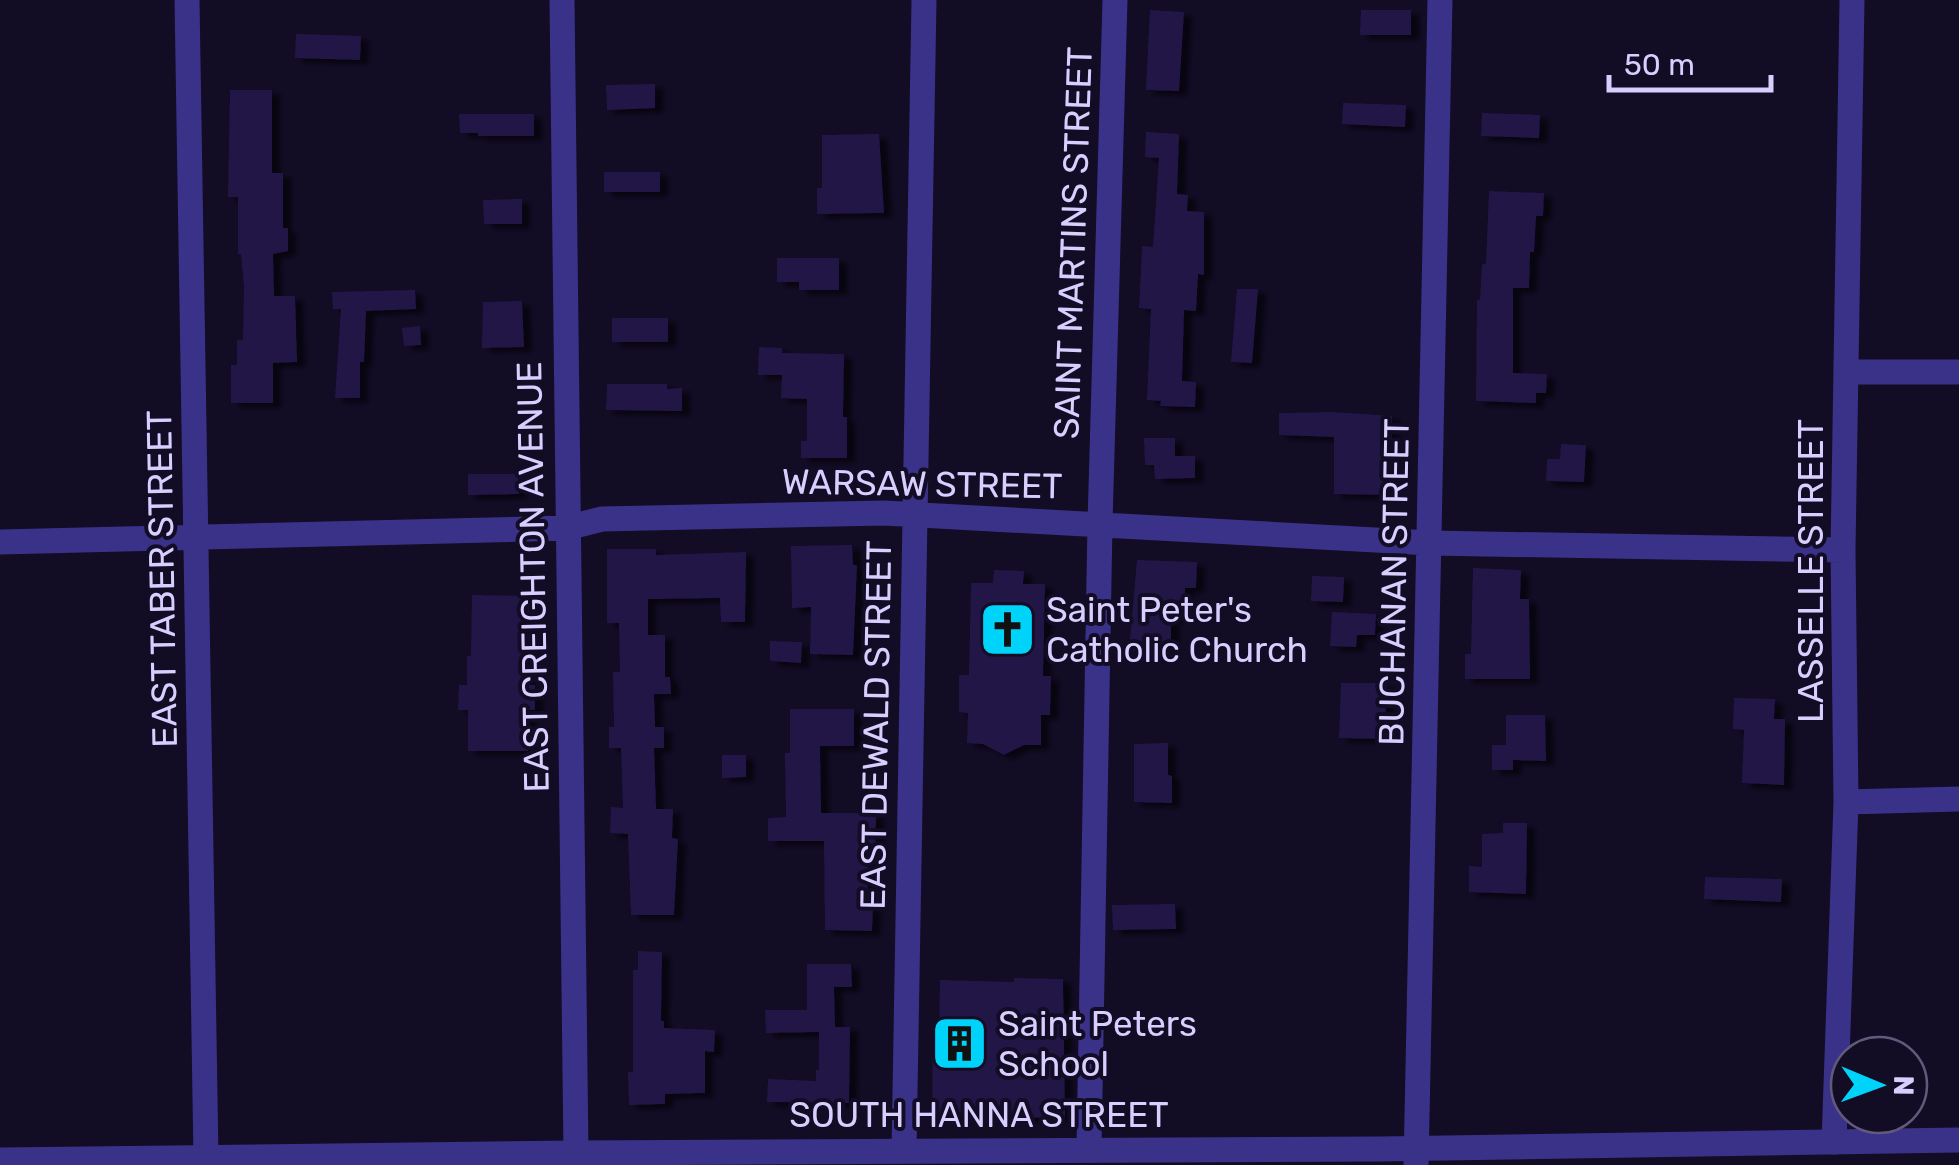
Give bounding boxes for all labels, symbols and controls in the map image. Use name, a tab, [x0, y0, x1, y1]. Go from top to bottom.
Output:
scale bar	[1609, 30, 1772, 92]
street label: SAINT MARTINS STREET	[1045, 46, 1101, 440]
text: 50 m	[1624, 47, 1695, 83]
street label: EAST CREIGHTON AVENUE	[508, 361, 558, 793]
street label: EAST TABER STREET	[138, 410, 186, 748]
street label: BUCHANAN STREET	[1370, 418, 1418, 746]
street label: LASSELLE STREET	[1790, 419, 1832, 723]
street label: WARSAW STREET	[781, 461, 1063, 507]
street label: EAST DEWALD STREET	[852, 540, 900, 910]
place label: Saint Peter's Catholic Church	[1046, 589, 1308, 671]
church icon: Saint Peter's Catholic Church	[977, 600, 1037, 660]
place label: Saint Peters School	[998, 1003, 1197, 1085]
building icon: Saint Peters School	[929, 1014, 989, 1074]
north arrow	[1829, 1035, 1929, 1135]
text: N	[1887, 1075, 1920, 1096]
street label: SOUTH HANNA STREET	[789, 1094, 1169, 1136]

